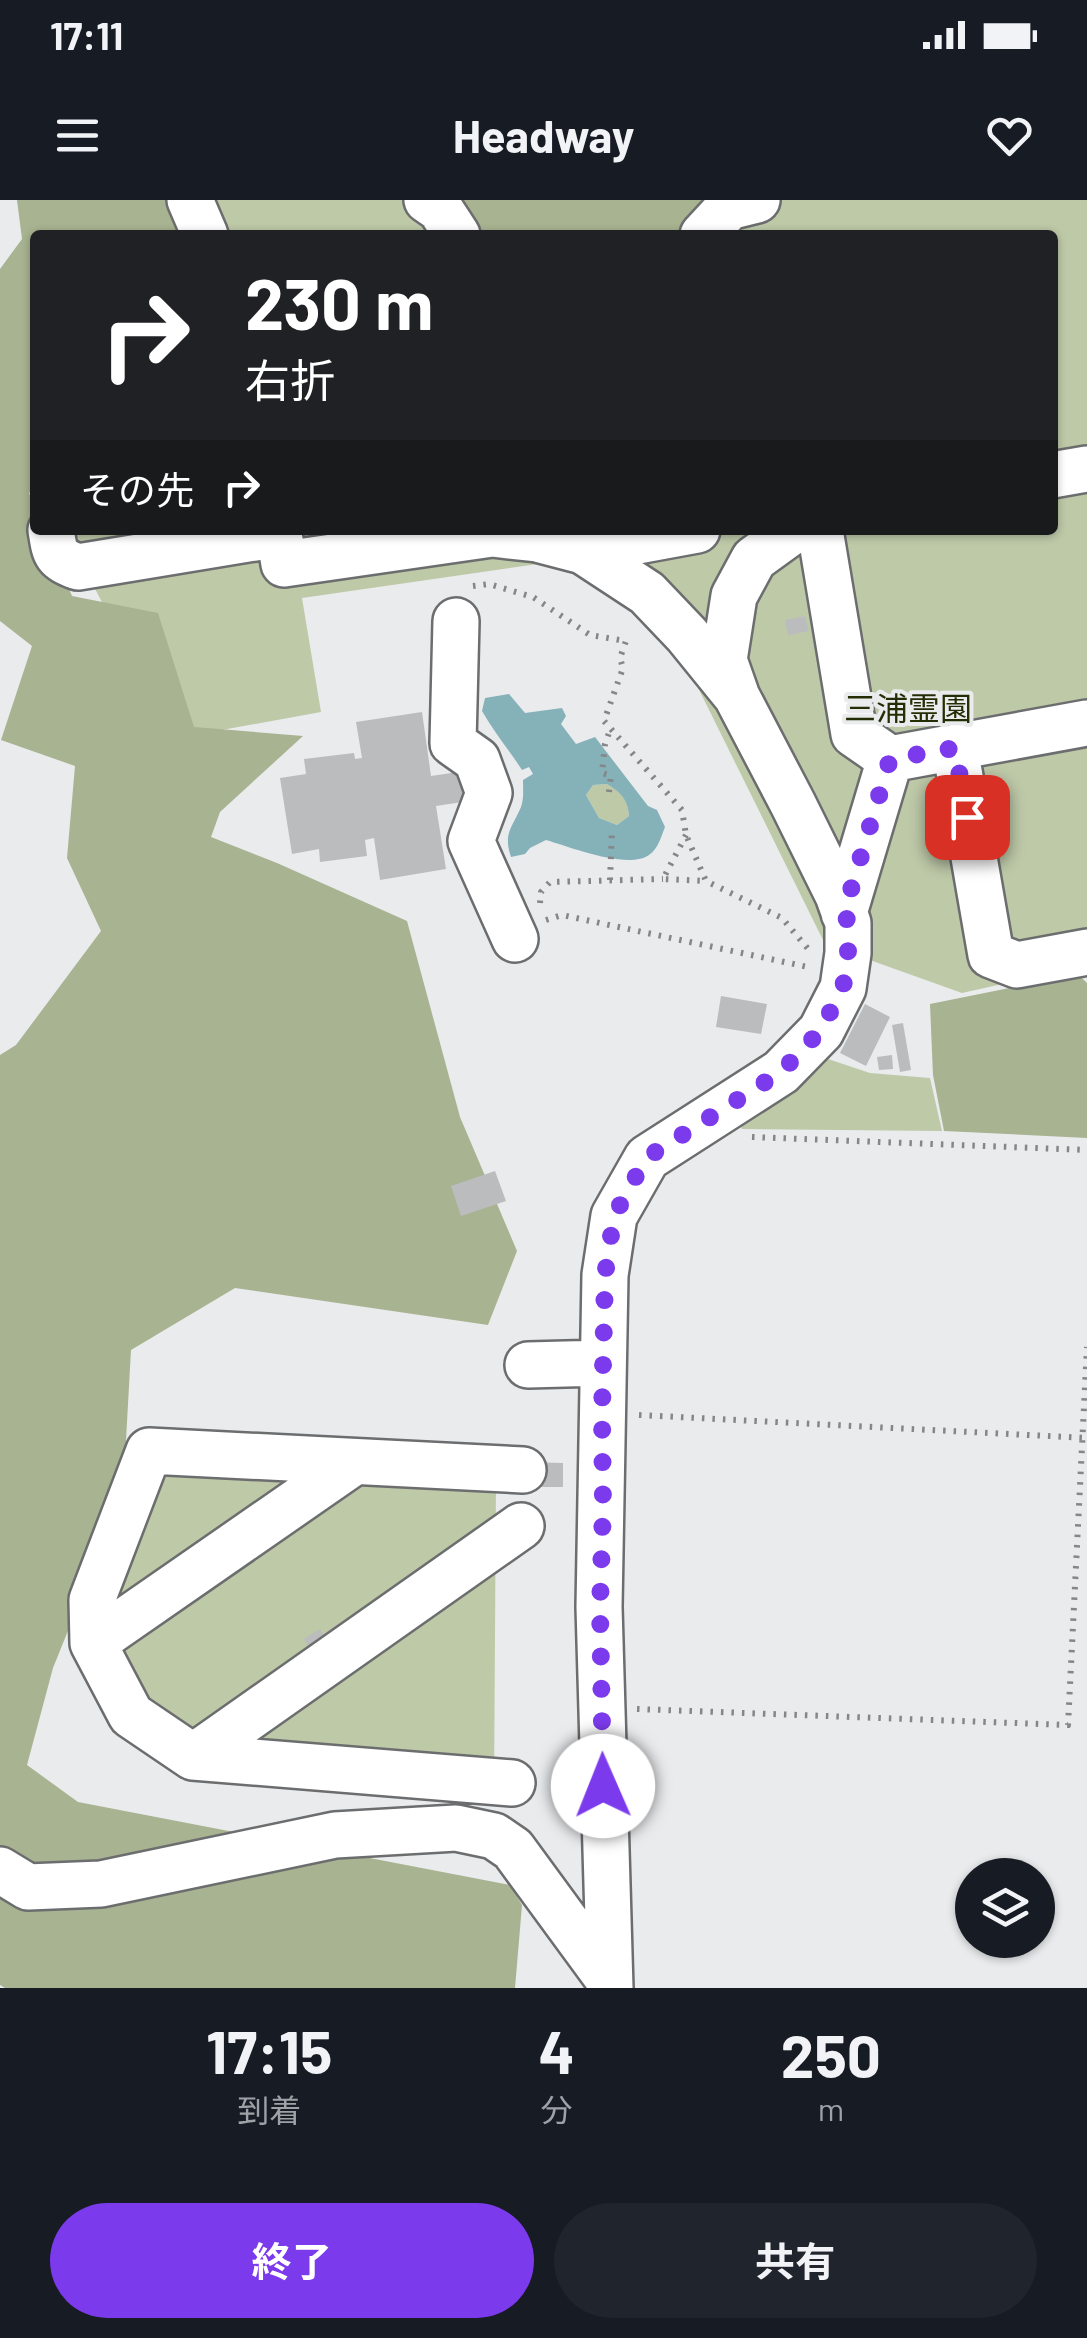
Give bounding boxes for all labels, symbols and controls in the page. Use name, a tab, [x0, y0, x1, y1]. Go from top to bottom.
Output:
text: 17:11	[50, 12, 123, 58]
icon: menu	[50, 108, 105, 163]
text: Headway	[453, 108, 634, 162]
icon: heart	[982, 108, 1037, 163]
text: 230 m	[245, 260, 433, 344]
icon: right	[80, 270, 210, 400]
text: 右折	[245, 352, 335, 406]
icon: right	[214, 460, 269, 515]
text: その先	[80, 466, 194, 512]
park label: 三浦霊園	[844, 688, 972, 726]
pin	[925, 775, 1010, 860]
icon: arrive	[940, 790, 995, 845]
position arrow	[551, 1734, 655, 1838]
map controls	[955, 1858, 1055, 1958]
button: layers	[955, 1858, 1055, 1958]
text: 17:15	[206, 2014, 332, 2086]
text: 4	[538, 2014, 575, 2086]
text: 250	[781, 2018, 881, 2090]
text: m	[818, 2089, 844, 2127]
text: 到着	[237, 2090, 301, 2128]
text: 分	[541, 2090, 573, 2128]
button: 終了	[50, 2203, 534, 2318]
button: 共有	[554, 2203, 1037, 2318]

